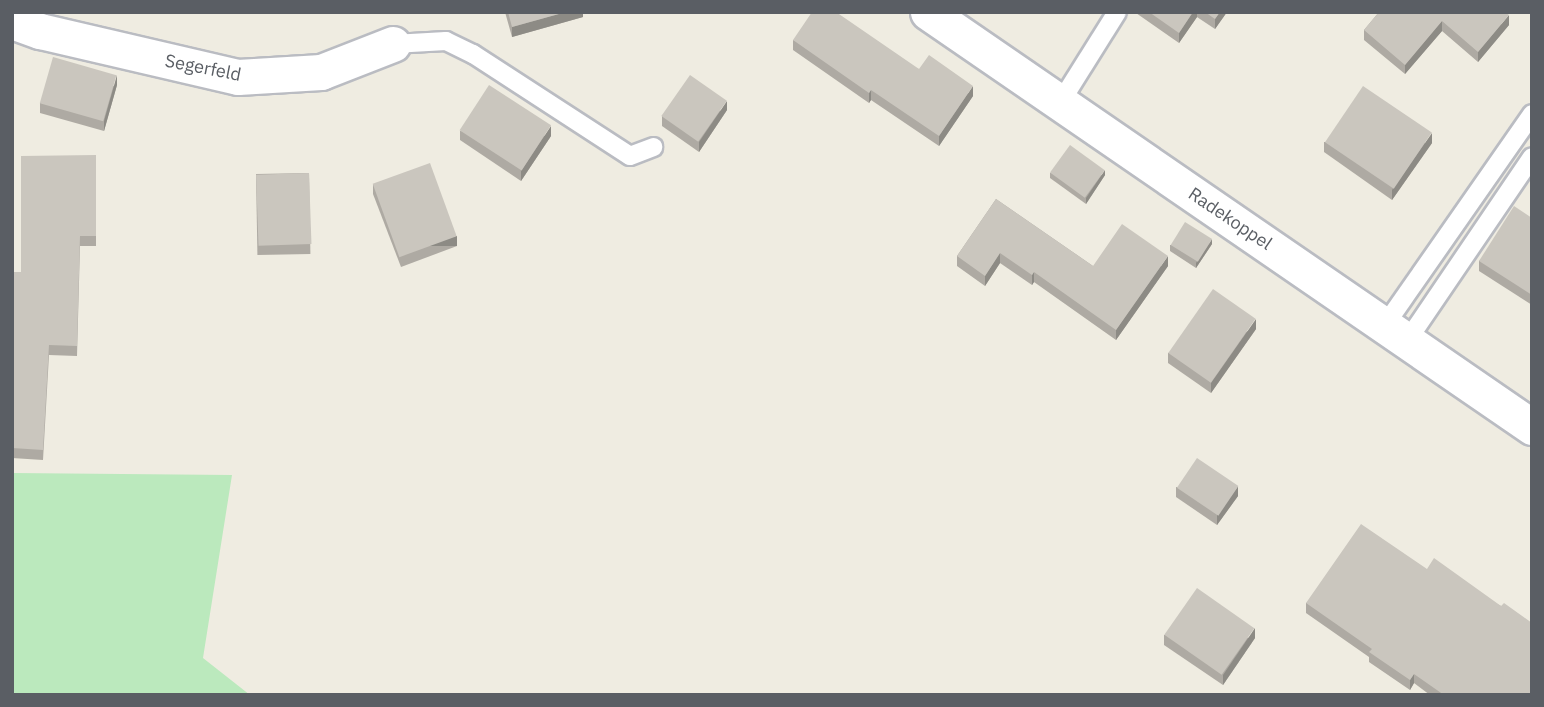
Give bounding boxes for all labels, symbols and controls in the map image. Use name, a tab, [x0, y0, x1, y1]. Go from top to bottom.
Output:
street label: Segerfeld	[163, 50, 243, 86]
street label: Radekoppel	[1184, 183, 1276, 255]

